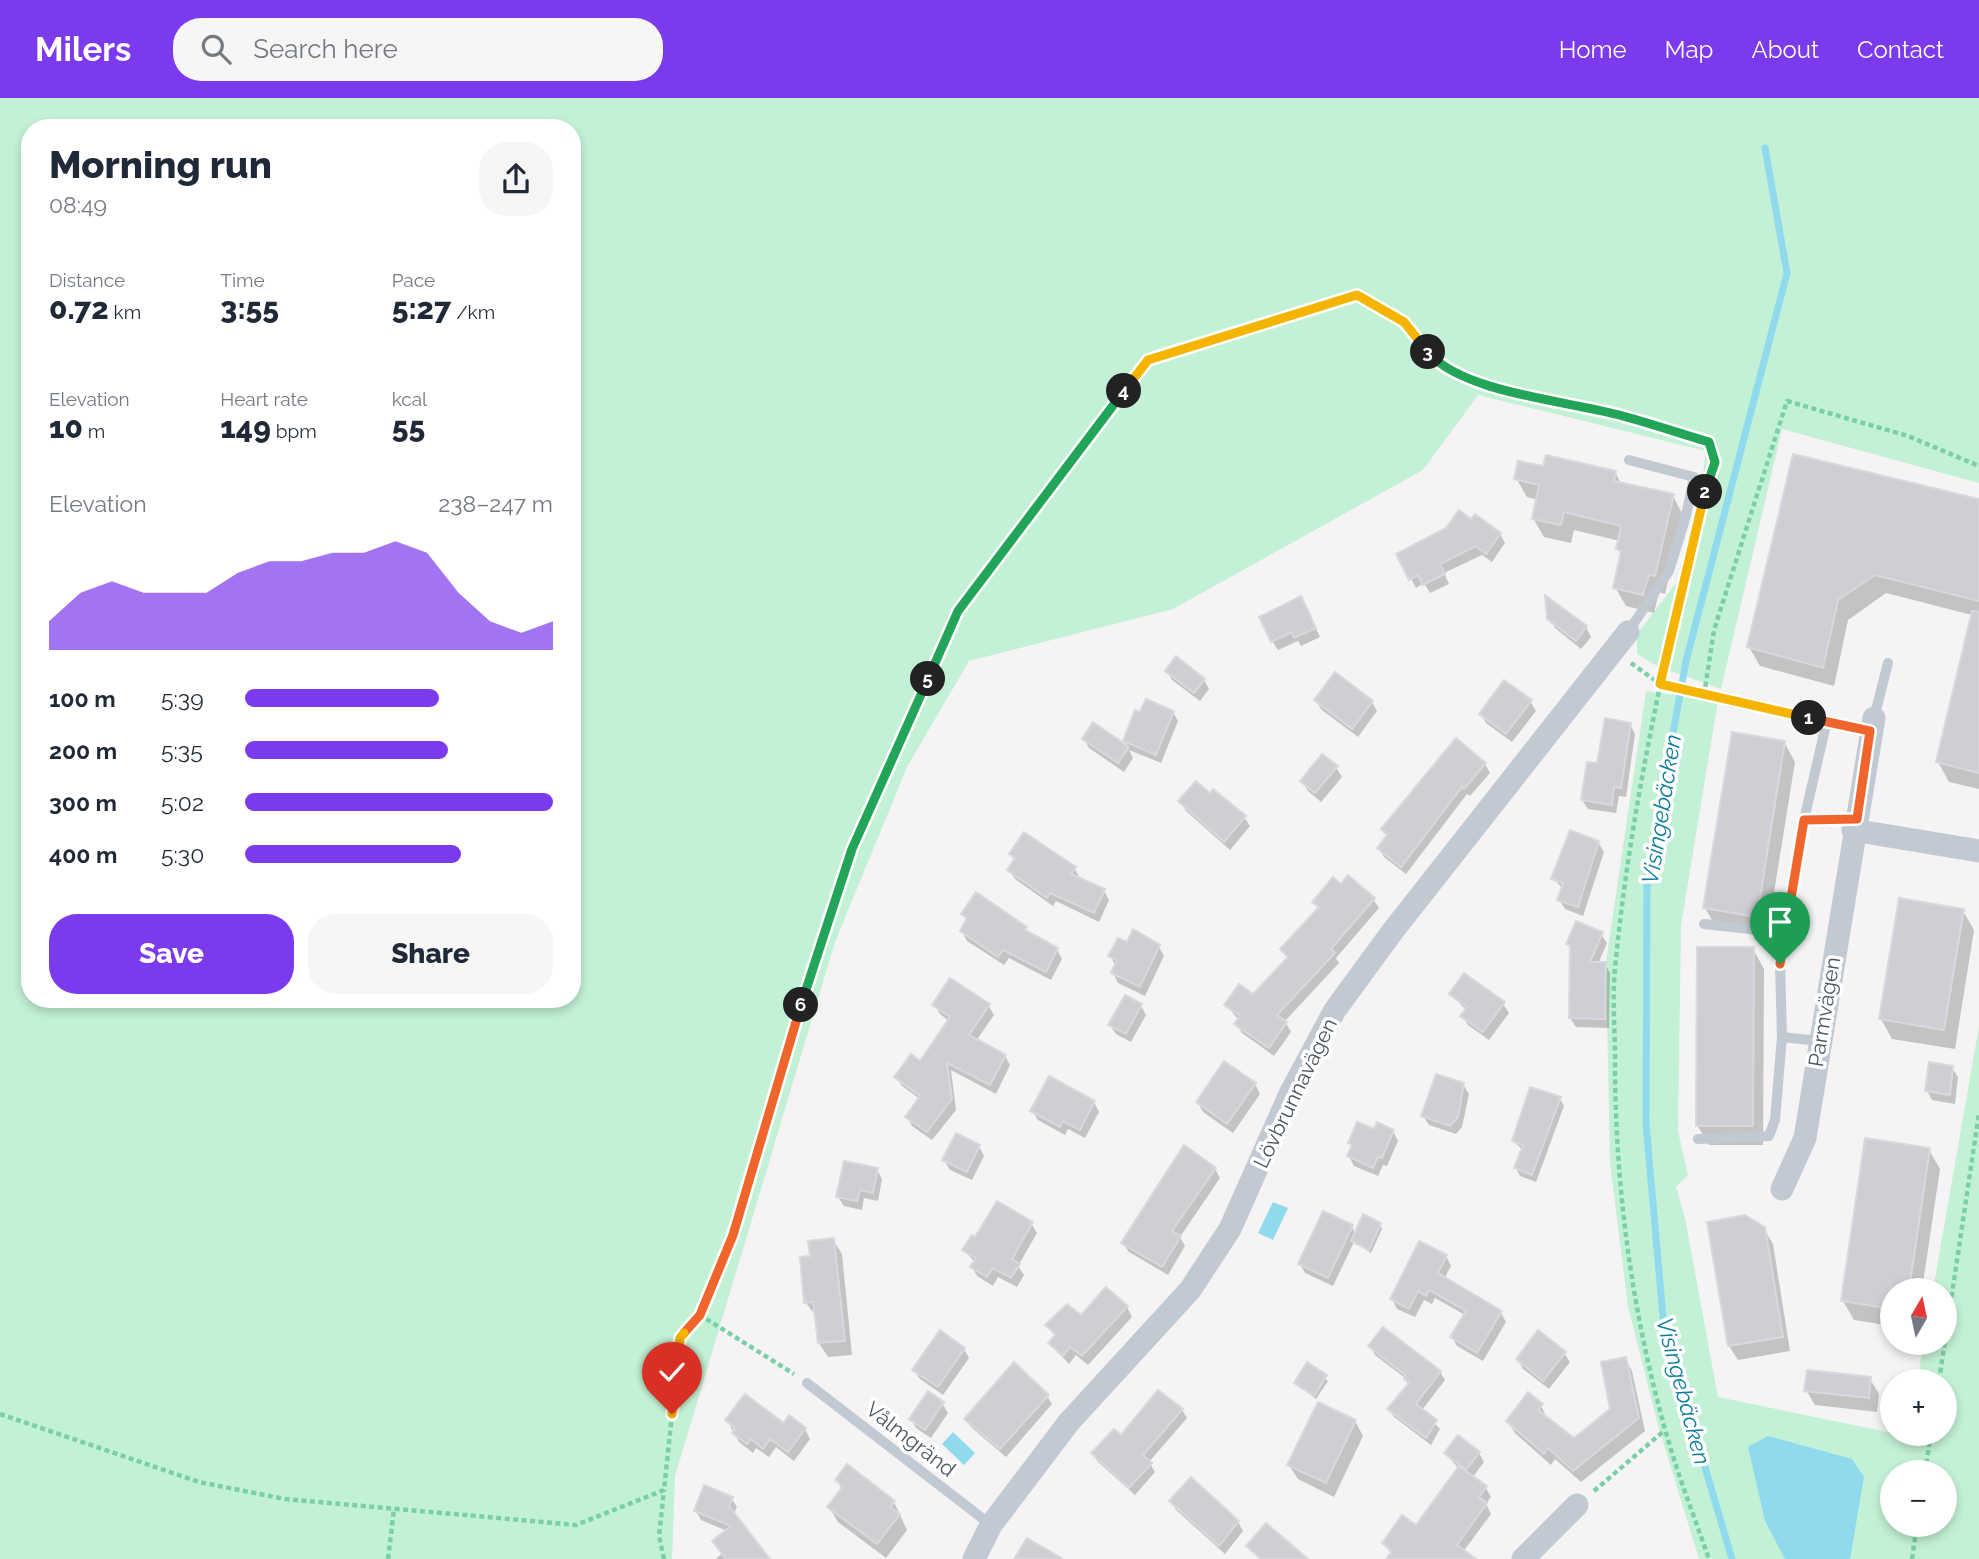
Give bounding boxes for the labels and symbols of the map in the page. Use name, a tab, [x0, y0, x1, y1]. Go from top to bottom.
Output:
pin: 3	[1410, 334, 1446, 370]
pin: 4	[1106, 374, 1142, 408]
pin: 2	[1688, 474, 1722, 510]
pin: 5	[911, 662, 946, 696]
pin: 1	[1792, 700, 1826, 736]
water label: Visingebäcken	[1636, 732, 1686, 886]
pin	[1750, 892, 1810, 964]
street label: Parmvägen	[1803, 955, 1845, 1069]
pin: 6	[784, 988, 818, 1023]
street label: Lövbrunnavägen	[1248, 1014, 1342, 1172]
north arrow	[1880, 1278, 1956, 1354]
water label: Visingebäcken	[1651, 1315, 1717, 1467]
pin	[642, 1342, 702, 1414]
street label: Vålmgränd	[861, 1396, 961, 1482]

